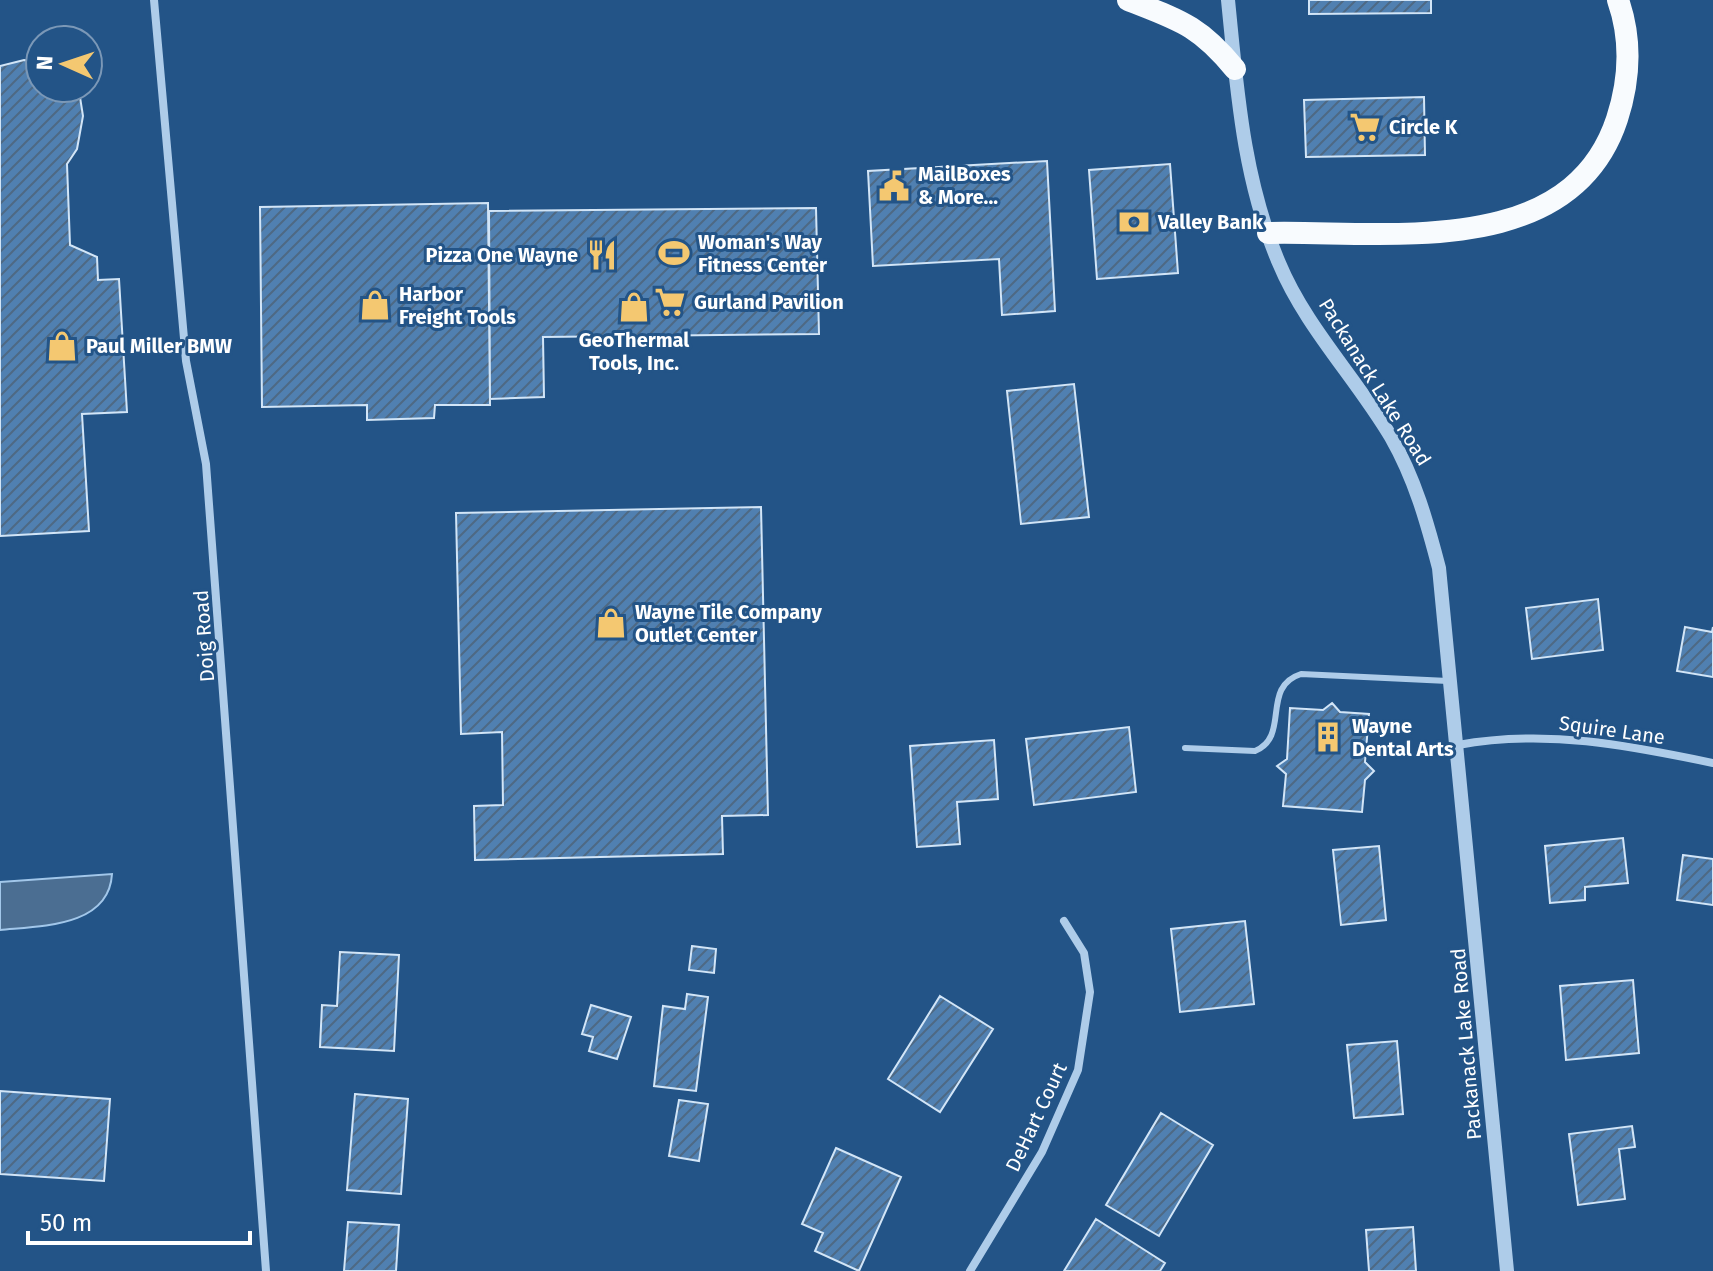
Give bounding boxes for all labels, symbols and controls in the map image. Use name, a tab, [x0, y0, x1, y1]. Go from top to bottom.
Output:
north arrow	[24, 24, 104, 104]
text: N	[31, 55, 58, 71]
supermarket icon: Circle K	[1348, 110, 1382, 144]
place label: Circle K	[1389, 115, 1458, 139]
place label: MailBoxes & More...	[918, 162, 1011, 209]
public building icon: MailBoxes & More...	[877, 169, 911, 203]
bank icon: Valley Bank	[1117, 205, 1151, 239]
place label: Valley Bank	[1157, 210, 1264, 234]
place label: Woman's Way Fitness Center	[698, 230, 828, 277]
sports icon: Woman's Way Fitness Center	[657, 236, 691, 270]
restaurant icon: Pizza One Wayne	[585, 238, 619, 272]
place label: Pizza One Wayne	[426, 243, 578, 267]
place label: Harbor Freight Tools	[399, 282, 516, 329]
supermarket icon: Gurland Pavilion	[653, 285, 687, 319]
shop icon: Harbor Freight Tools	[358, 288, 392, 322]
shop icon: GeoThermal Tools, Inc.	[617, 290, 651, 324]
place label: Gurland Pavilion	[694, 290, 844, 314]
street label: Packanack Lake Road	[1314, 294, 1436, 470]
place label: GeoThermal Tools, Inc.	[579, 328, 689, 375]
shop icon: Paul Miller BMW	[45, 329, 79, 363]
place label: Paul Miller BMW	[86, 334, 232, 358]
street label: Doig Road	[189, 589, 219, 683]
place label: Wayne Tile Company Outlet Center	[635, 600, 823, 647]
shop icon: Wayne Tile Company Outlet Center	[594, 606, 628, 640]
street label: Squire Lane	[1557, 711, 1667, 749]
place label: Wayne Dental Arts	[1352, 714, 1454, 761]
building icon: Wayne Dental Arts	[1311, 720, 1345, 754]
street label: Packanack Lake Road	[1446, 947, 1486, 1141]
street label: DeHart Court	[1000, 1058, 1072, 1175]
scale bar	[28, 1195, 250, 1245]
text: 50 m	[40, 1209, 92, 1237]

